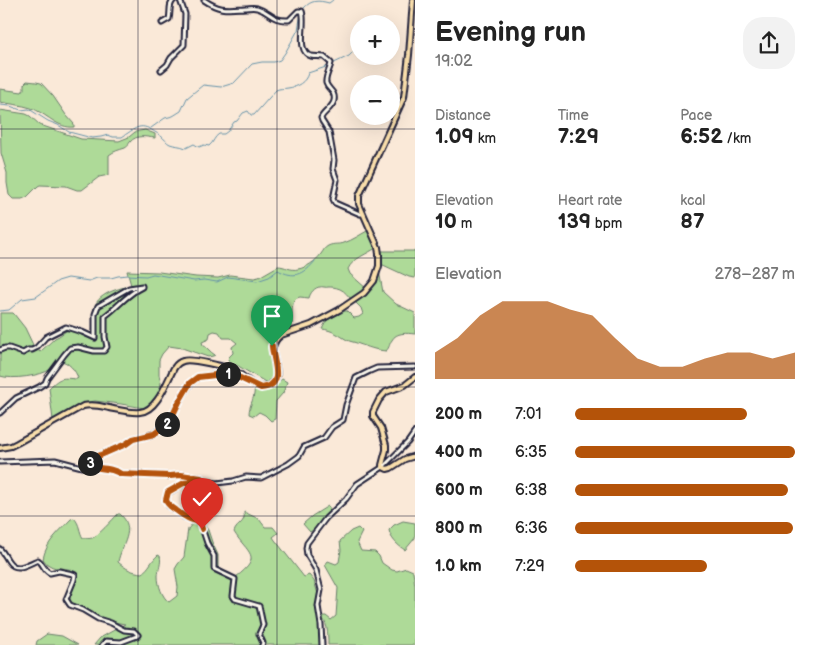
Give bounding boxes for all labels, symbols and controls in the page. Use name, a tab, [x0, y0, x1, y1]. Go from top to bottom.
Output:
map controls	[350, 15, 400, 125]
button: +	[350, 15, 400, 65]
text: Evening run	[435, 16, 586, 49]
button: share	[743, 17, 795, 69]
text: 19:02	[435, 52, 473, 71]
button: −	[350, 75, 400, 125]
text: Distance	[435, 107, 491, 124]
text: Time	[558, 107, 589, 124]
text: Pace	[680, 107, 712, 124]
text: 1.09	[435, 124, 474, 149]
text: 7:29	[558, 124, 599, 149]
text: 6:52	[680, 124, 723, 149]
text: km	[474, 130, 496, 147]
text: /km	[723, 130, 751, 147]
text: Elevation	[435, 192, 493, 209]
text: Heart rate	[558, 192, 622, 209]
text: kcal	[680, 192, 705, 209]
text: 10	[435, 209, 457, 234]
text: 139	[558, 209, 591, 234]
text: 87	[680, 209, 705, 234]
text: m	[457, 215, 472, 232]
text: bpm	[591, 215, 622, 232]
text: Elevation	[435, 265, 502, 284]
text: 278–287 m	[715, 265, 795, 284]
pin	[251, 295, 293, 346]
icon: arrive	[258, 302, 286, 330]
pin: 1	[216, 362, 240, 386]
text: 1	[226, 366, 231, 383]
text: 200 m	[435, 405, 482, 424]
text: 7:01	[515, 405, 542, 424]
pin: 2	[154, 412, 180, 436]
text: 2	[163, 416, 172, 433]
text: 400 m	[435, 443, 482, 462]
text: 6:35	[515, 443, 547, 462]
pin: 3	[78, 450, 102, 476]
text: 3	[86, 455, 95, 472]
pin	[181, 478, 223, 529]
text: 600 m	[435, 481, 483, 500]
text: 6:38	[515, 481, 547, 500]
icon: check	[188, 485, 216, 513]
text: 800 m	[435, 519, 483, 538]
text: 6:36	[515, 519, 548, 538]
text: 1.0 km	[435, 557, 482, 576]
text: 7:29	[515, 557, 545, 576]

